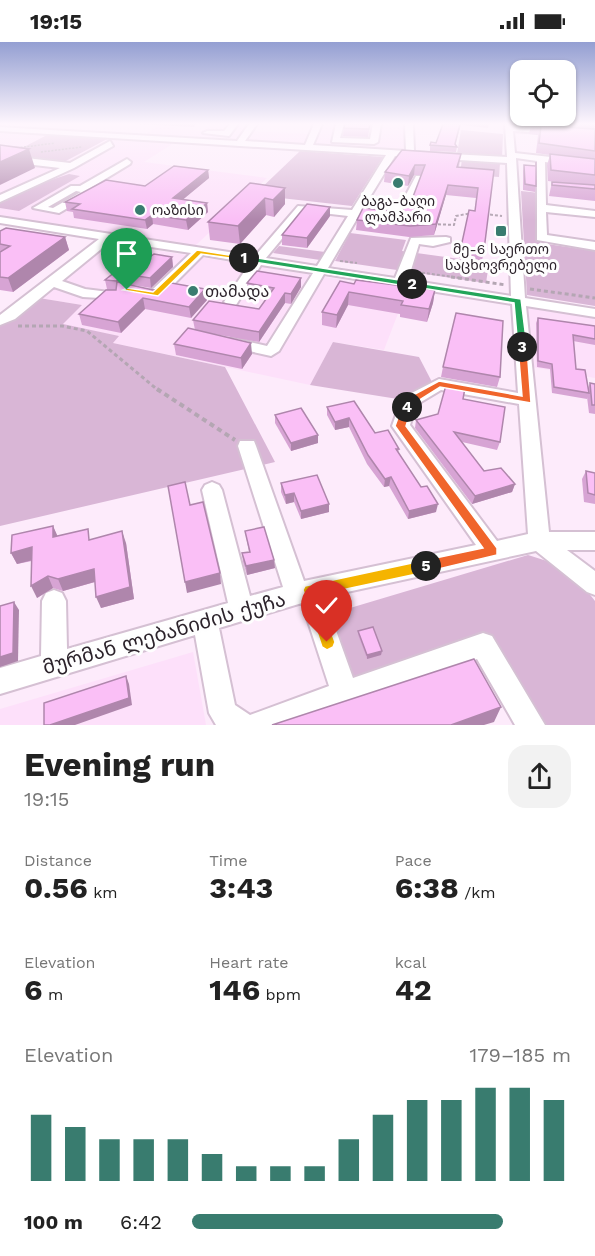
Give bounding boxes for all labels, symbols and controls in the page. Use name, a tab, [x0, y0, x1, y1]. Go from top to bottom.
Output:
text: 19:15	[30, 9, 82, 34]
map controls	[510, 60, 576, 126]
button: locate	[510, 60, 576, 126]
marker: ბაგა-ბაღი ლამპარი	[391, 176, 405, 190]
place label: ბაგა-ბაღი ლამპარი	[361, 193, 435, 226]
place label: ოაზისი	[152, 202, 204, 218]
marker: ოაზისი	[133, 203, 147, 217]
marker: მე-6 საერთო საცხოვრებელი	[494, 224, 508, 238]
pin	[101, 228, 152, 290]
icon: arrive	[110, 237, 143, 270]
place label: მე-6 საერთო საცხოვრებელი	[445, 241, 557, 274]
pin: 1	[229, 243, 259, 273]
text: 1	[241, 248, 247, 267]
pin: 2	[397, 269, 427, 299]
text: 2	[407, 274, 417, 293]
place label: თამადა	[205, 282, 269, 302]
marker: თამადა	[186, 284, 200, 298]
pin: 3	[507, 332, 537, 362]
text: 3	[517, 337, 527, 356]
pin: 4	[392, 392, 422, 422]
text: 4	[402, 397, 412, 416]
pin: 5	[411, 551, 441, 581]
text: 5	[421, 556, 431, 575]
pin	[301, 580, 352, 642]
street label: მურმან ლებანიძის ქუჩა	[40, 587, 288, 680]
icon: check	[310, 589, 343, 622]
text: Evening run	[24, 745, 215, 784]
button: share	[508, 745, 571, 808]
text: 19:15	[24, 787, 70, 811]
text: Distance	[24, 851, 92, 870]
text: Time	[209, 851, 247, 870]
text: Pace	[395, 851, 432, 870]
text: 0.56	[24, 870, 88, 905]
text: 3:43	[209, 870, 273, 905]
text: 6:38	[395, 870, 459, 905]
text: km	[88, 883, 117, 902]
text: /km	[459, 883, 496, 902]
text: Elevation	[24, 953, 95, 972]
text: Heart rate	[209, 953, 288, 972]
text: kcal	[395, 953, 426, 972]
text: 6	[24, 972, 42, 1007]
text: 146	[209, 972, 260, 1007]
text: 42	[395, 972, 432, 1007]
text: m	[42, 985, 63, 1004]
text: bpm	[260, 985, 301, 1004]
text: Elevation	[24, 1043, 113, 1067]
text: 179–185 m	[470, 1043, 571, 1067]
text: 100 m	[24, 1210, 83, 1234]
text: 6:42	[120, 1210, 162, 1234]

